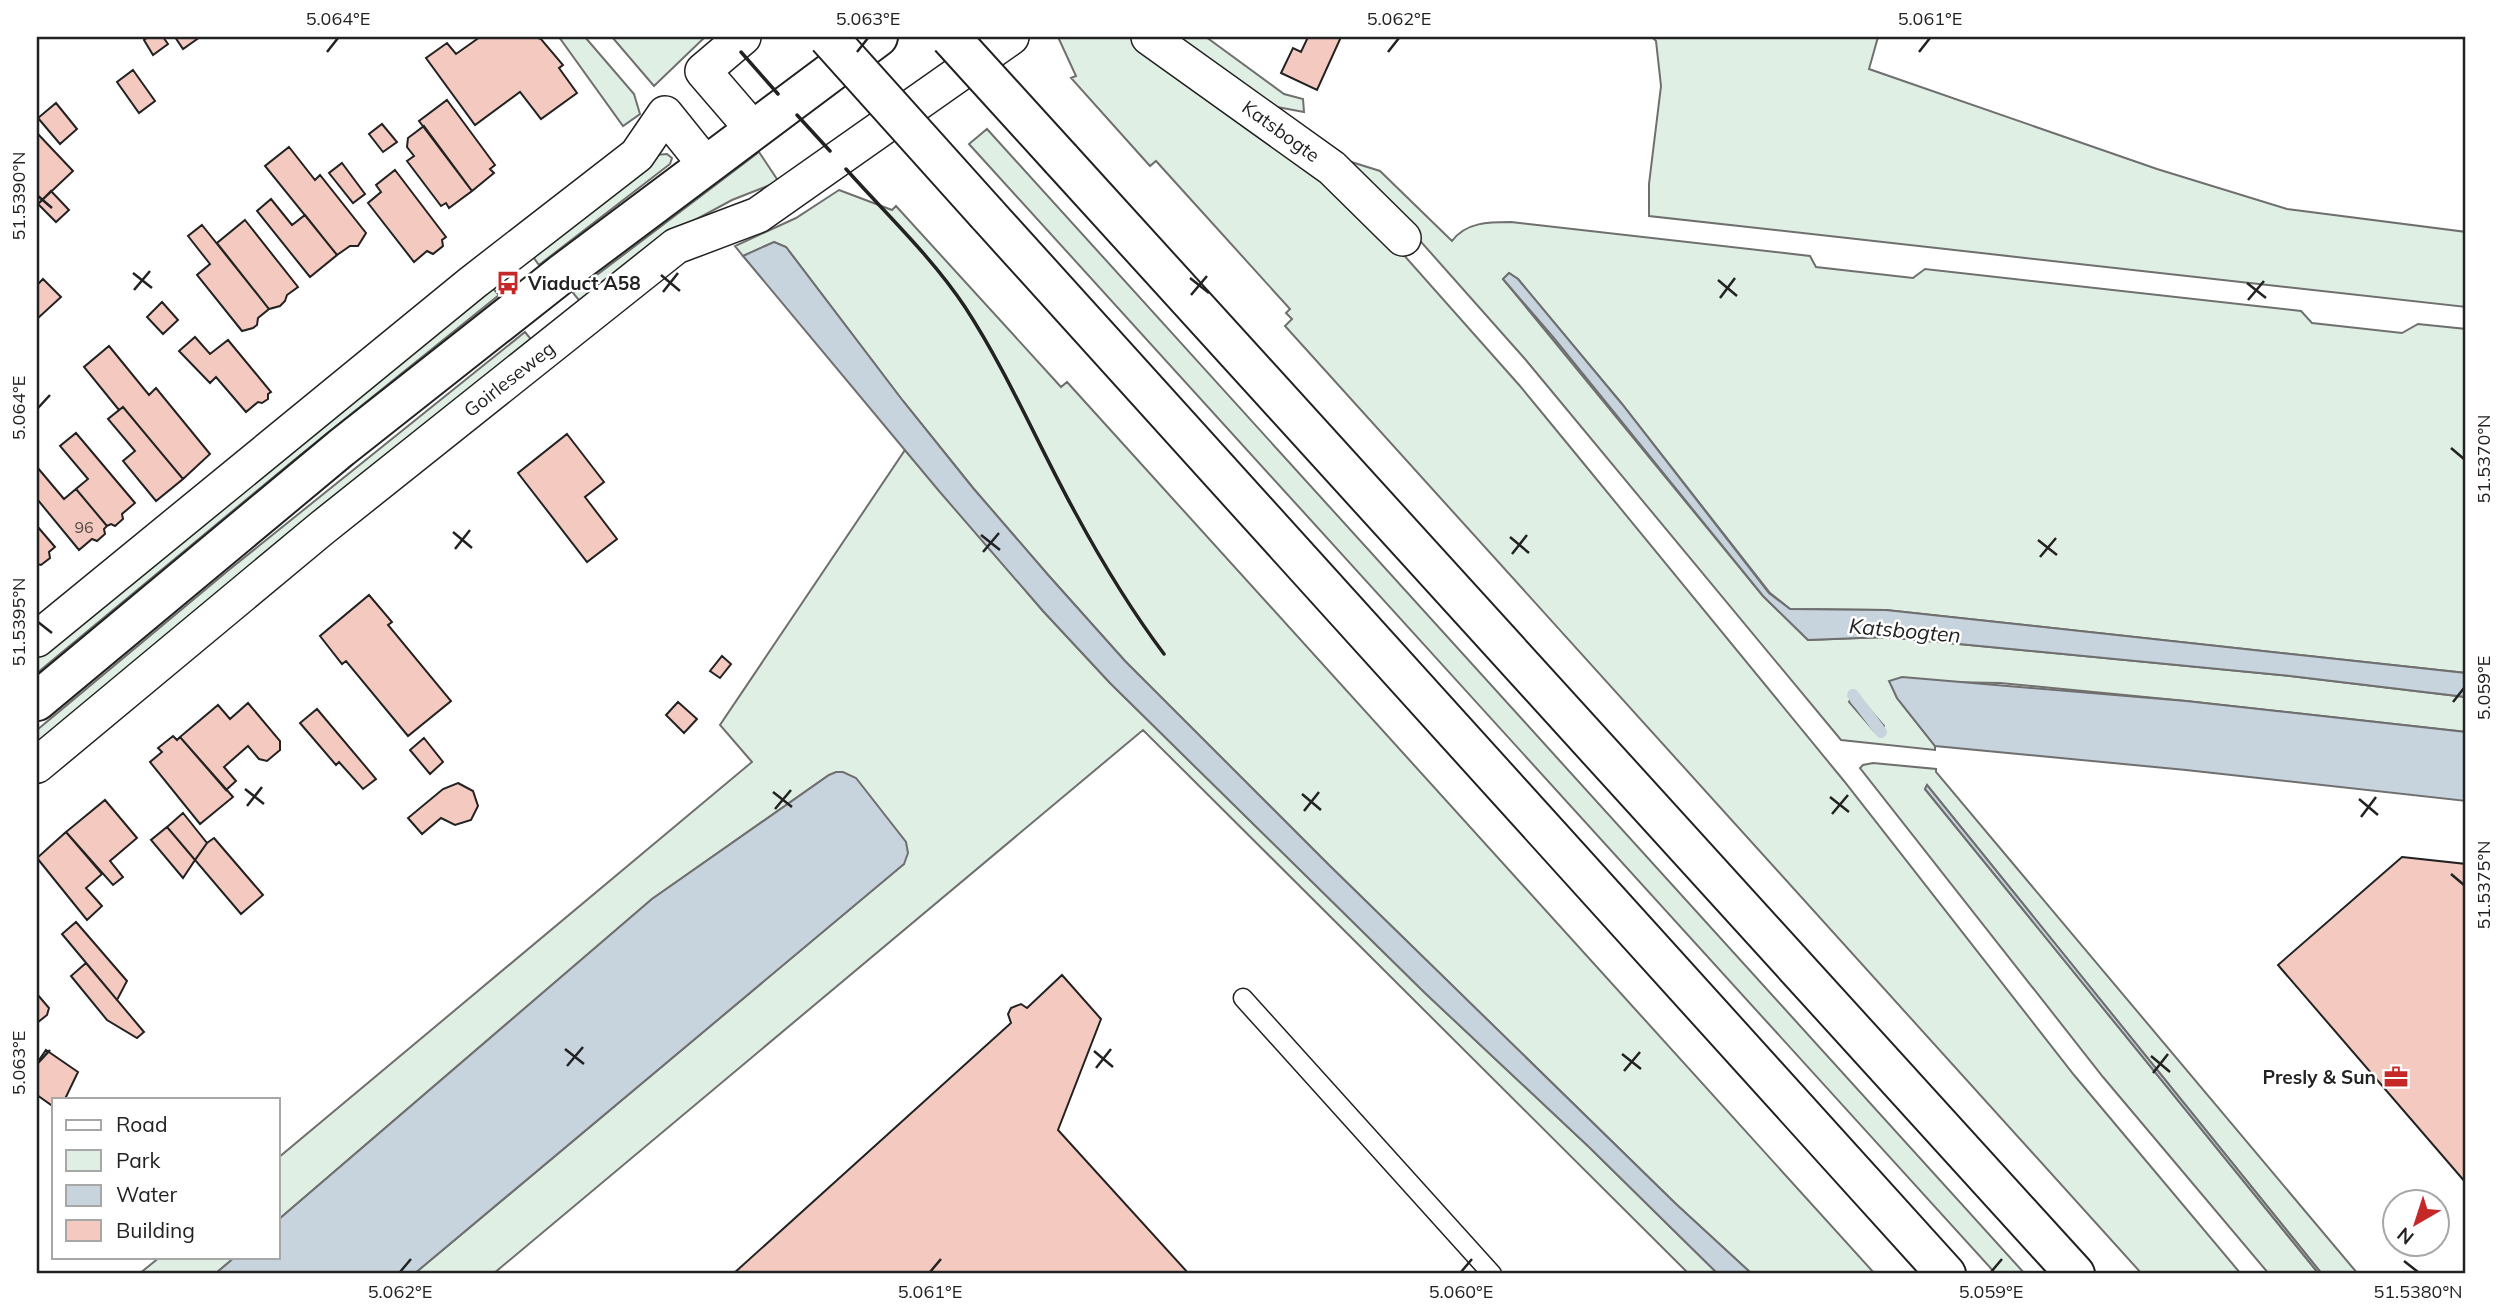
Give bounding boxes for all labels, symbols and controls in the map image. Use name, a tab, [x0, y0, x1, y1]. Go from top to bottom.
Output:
text: 5.064°E	[306, 7, 370, 30]
text: 5.063°E	[836, 7, 900, 30]
text: 5.062°E	[1367, 7, 1431, 30]
text: 5.061°E	[1898, 7, 1962, 30]
street label: Katsbogte	[1237, 95, 1325, 167]
text: 51.5390°N	[7, 151, 30, 241]
bus stop icon: Viaduct A58	[494, 269, 522, 297]
place label: Viaduct A58	[527, 271, 641, 295]
street label: Goirleseweg	[459, 336, 559, 422]
text: 5.064°E	[7, 376, 30, 440]
text: 51.5370°N	[2472, 414, 2495, 504]
house number: 96	[74, 517, 94, 537]
text: 51.5395°N	[7, 577, 30, 667]
water label: Katsbogten	[1848, 612, 1962, 648]
text: 5.059°E	[2472, 656, 2495, 720]
text: 51.5375°N	[2472, 840, 2495, 930]
text: 5.063°E	[7, 1031, 30, 1095]
office icon: Presly & Sun	[2382, 1063, 2410, 1091]
place label: Presly & Sun	[2262, 1065, 2376, 1089]
legend	[52, 1098, 280, 1258]
text: Road	[116, 1111, 167, 1137]
text: Park	[116, 1147, 160, 1173]
text: Water	[116, 1181, 177, 1207]
north arrow	[2380, 1188, 2450, 1258]
text: Building	[116, 1217, 195, 1243]
text: N	[2392, 1222, 2418, 1250]
text: 5.062°E	[368, 1280, 432, 1303]
text: 5.061°E	[898, 1280, 962, 1303]
text: 5.060°E	[1429, 1280, 1493, 1303]
text: 5.059°E	[1959, 1280, 2023, 1303]
text: 51.5380°N	[2373, 1280, 2463, 1303]

